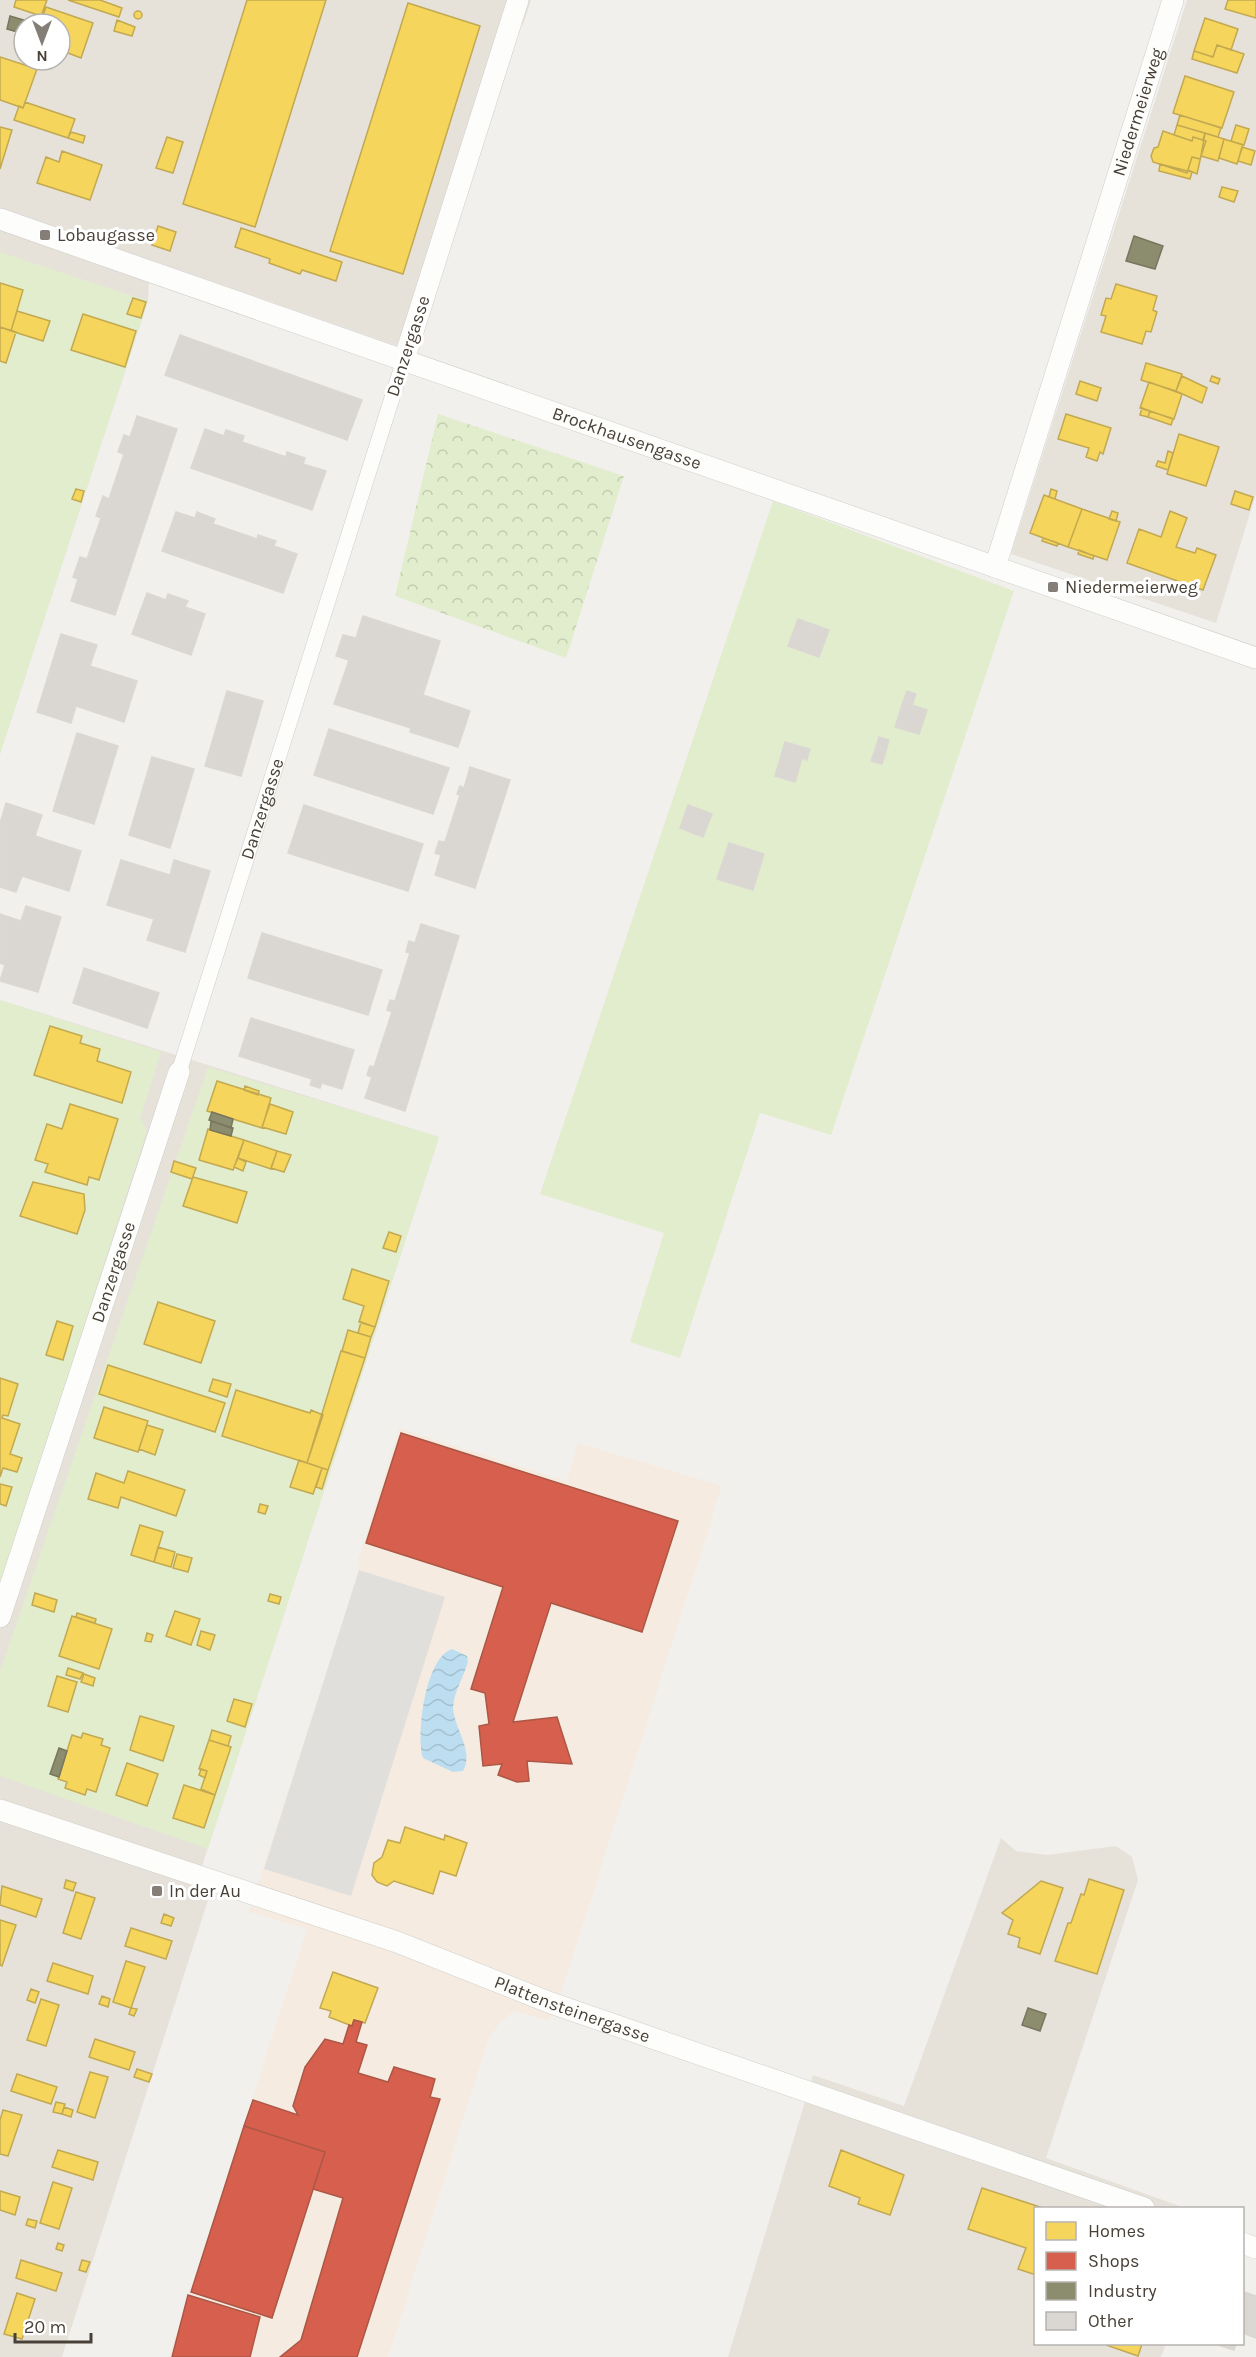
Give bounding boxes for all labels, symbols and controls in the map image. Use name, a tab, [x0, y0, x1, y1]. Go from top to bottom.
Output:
north arrow	[12, 12, 72, 72]
street label: Niedermeierweg	[1107, 45, 1168, 179]
text: N	[36, 47, 48, 66]
place label: Lobaugasse	[57, 224, 155, 246]
marker: Lobaugasse	[38, 228, 52, 242]
street label: Danzergasse	[381, 293, 435, 399]
street label: Brockhausengasse	[549, 402, 704, 474]
place label: Niedermeierweg	[1065, 576, 1198, 598]
marker: Niedermeierweg	[1046, 580, 1060, 594]
street label: Danzergasse	[236, 755, 288, 862]
street label: Danzergasse	[86, 1219, 140, 1325]
place label: In der Au	[169, 1880, 241, 1902]
marker: In der Au	[150, 1884, 164, 1898]
street label: Plattensteinergasse	[491, 1971, 653, 2047]
legend	[1034, 2207, 1244, 2345]
text: Homes	[1088, 2220, 1145, 2242]
text: Shops	[1088, 2250, 1140, 2272]
text: Industry	[1088, 2280, 1157, 2302]
scale bar	[15, 2306, 92, 2344]
text: Other	[1088, 2310, 1133, 2332]
text: 20 m	[24, 2316, 66, 2338]

